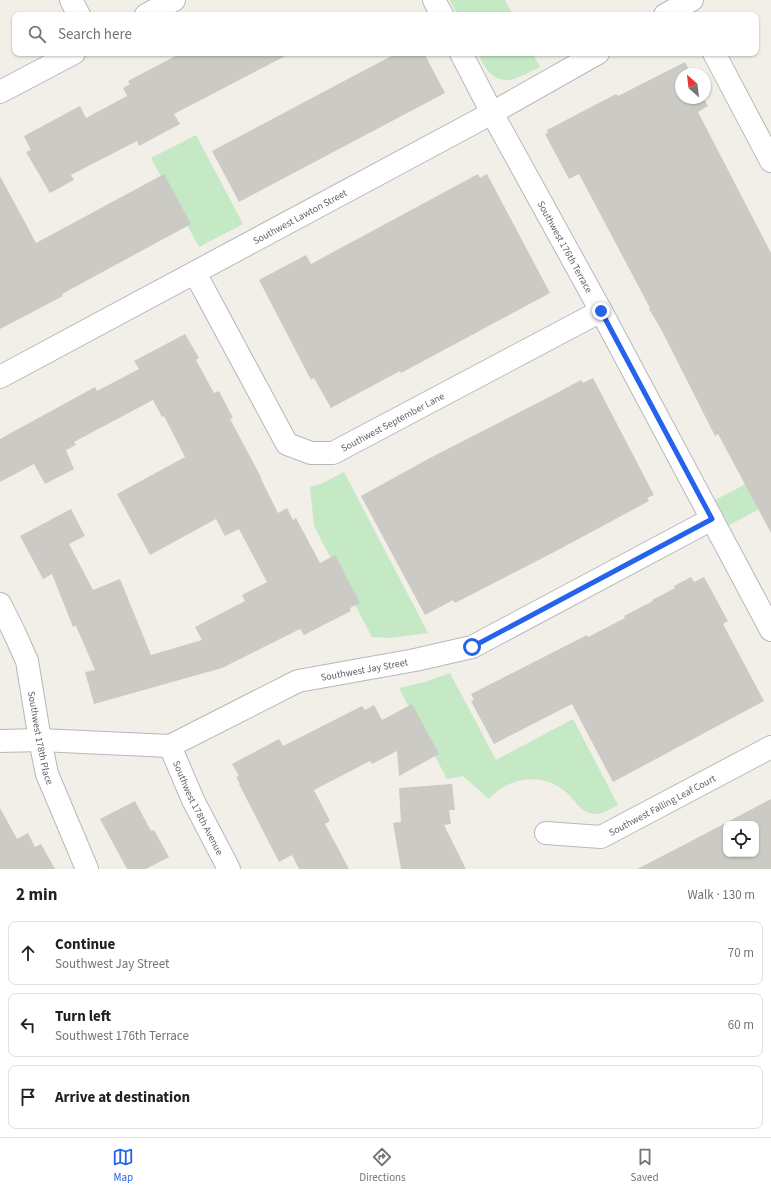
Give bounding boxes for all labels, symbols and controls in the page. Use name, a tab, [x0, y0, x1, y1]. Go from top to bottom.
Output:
search box	[12, 12, 759, 56]
icon: search	[26, 23, 48, 45]
text: Search here	[58, 24, 132, 45]
north arrow	[675, 68, 711, 104]
street label: Southwest Lawton Street	[251, 186, 350, 248]
street label: Southwest 176th Terrace	[534, 198, 596, 296]
route end	[592, 302, 610, 320]
street label: Southwest September Lane	[339, 389, 447, 456]
route start	[463, 638, 481, 656]
street label: Southwest Jay Street	[320, 655, 410, 685]
street label: Southwest 178th Place	[24, 690, 57, 787]
street label: Southwest 178th Avenue	[169, 759, 227, 858]
street label: Southwest Falling Leaf Court	[606, 771, 719, 840]
map controls	[723, 821, 759, 857]
button: locate	[723, 821, 759, 857]
text: 2 min	[16, 883, 57, 907]
text: Walk · 130 m	[687, 886, 755, 904]
text: Continue	[55, 934, 115, 955]
icon: ahead	[17, 942, 39, 964]
text: 70 m	[728, 944, 754, 962]
text: Southwest Jay Street	[55, 955, 169, 973]
text: Turn left	[55, 1006, 111, 1027]
icon: left	[17, 1014, 39, 1036]
text: 60 m	[728, 1016, 754, 1034]
text: Southwest 176th Terrace	[55, 1027, 189, 1045]
icon: arrive	[17, 1086, 39, 1108]
text: Arrive at destination	[55, 1087, 190, 1108]
tab: Map	[112, 1146, 134, 1185]
tab: Directions	[359, 1146, 406, 1185]
tab: Saved	[631, 1146, 659, 1185]

